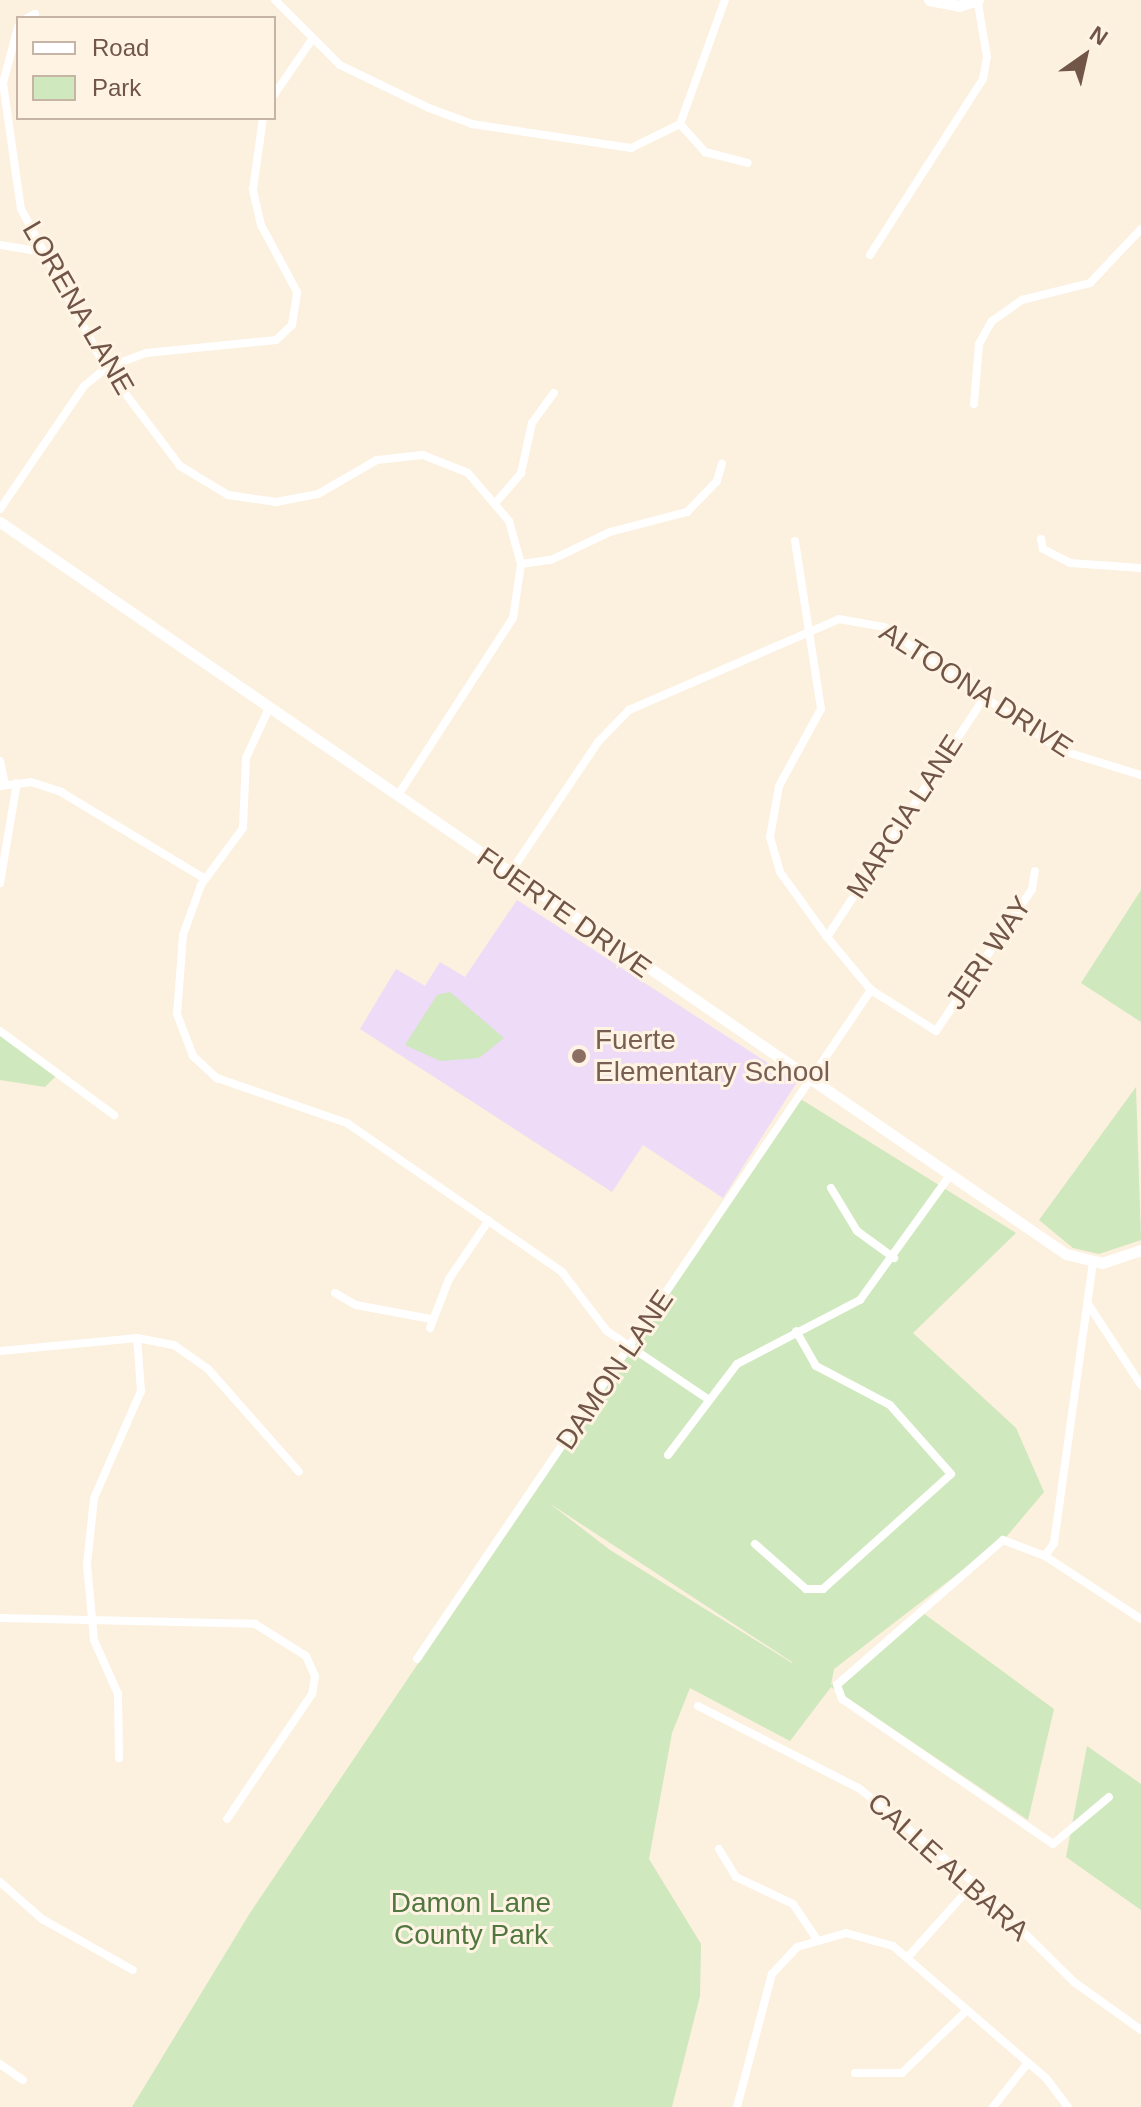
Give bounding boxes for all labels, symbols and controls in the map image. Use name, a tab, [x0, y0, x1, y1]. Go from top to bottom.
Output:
legend	[16, 16, 276, 120]
north arrow	[1045, 16, 1125, 96]
text: N	[1085, 21, 1112, 50]
text: Road	[92, 34, 149, 61]
text: Park	[92, 74, 141, 101]
street label: LORENA LANE	[14, 215, 142, 401]
street label: ALTOONA DRIVE	[873, 615, 1079, 765]
street label: MARCIA LANE	[839, 728, 971, 906]
street label: FUERTE DRIVE	[470, 840, 658, 986]
street label: JERI WAY	[939, 890, 1039, 1016]
place label: Fuerte Elementary School	[595, 1023, 830, 1089]
marker: Fuerte Elementary School	[570, 1047, 588, 1065]
street label: DAMON LANE	[549, 1284, 681, 1456]
street label: CALLE ALBARA	[860, 1785, 1036, 1949]
park label: Damon Lane County Park	[391, 1886, 551, 1952]

